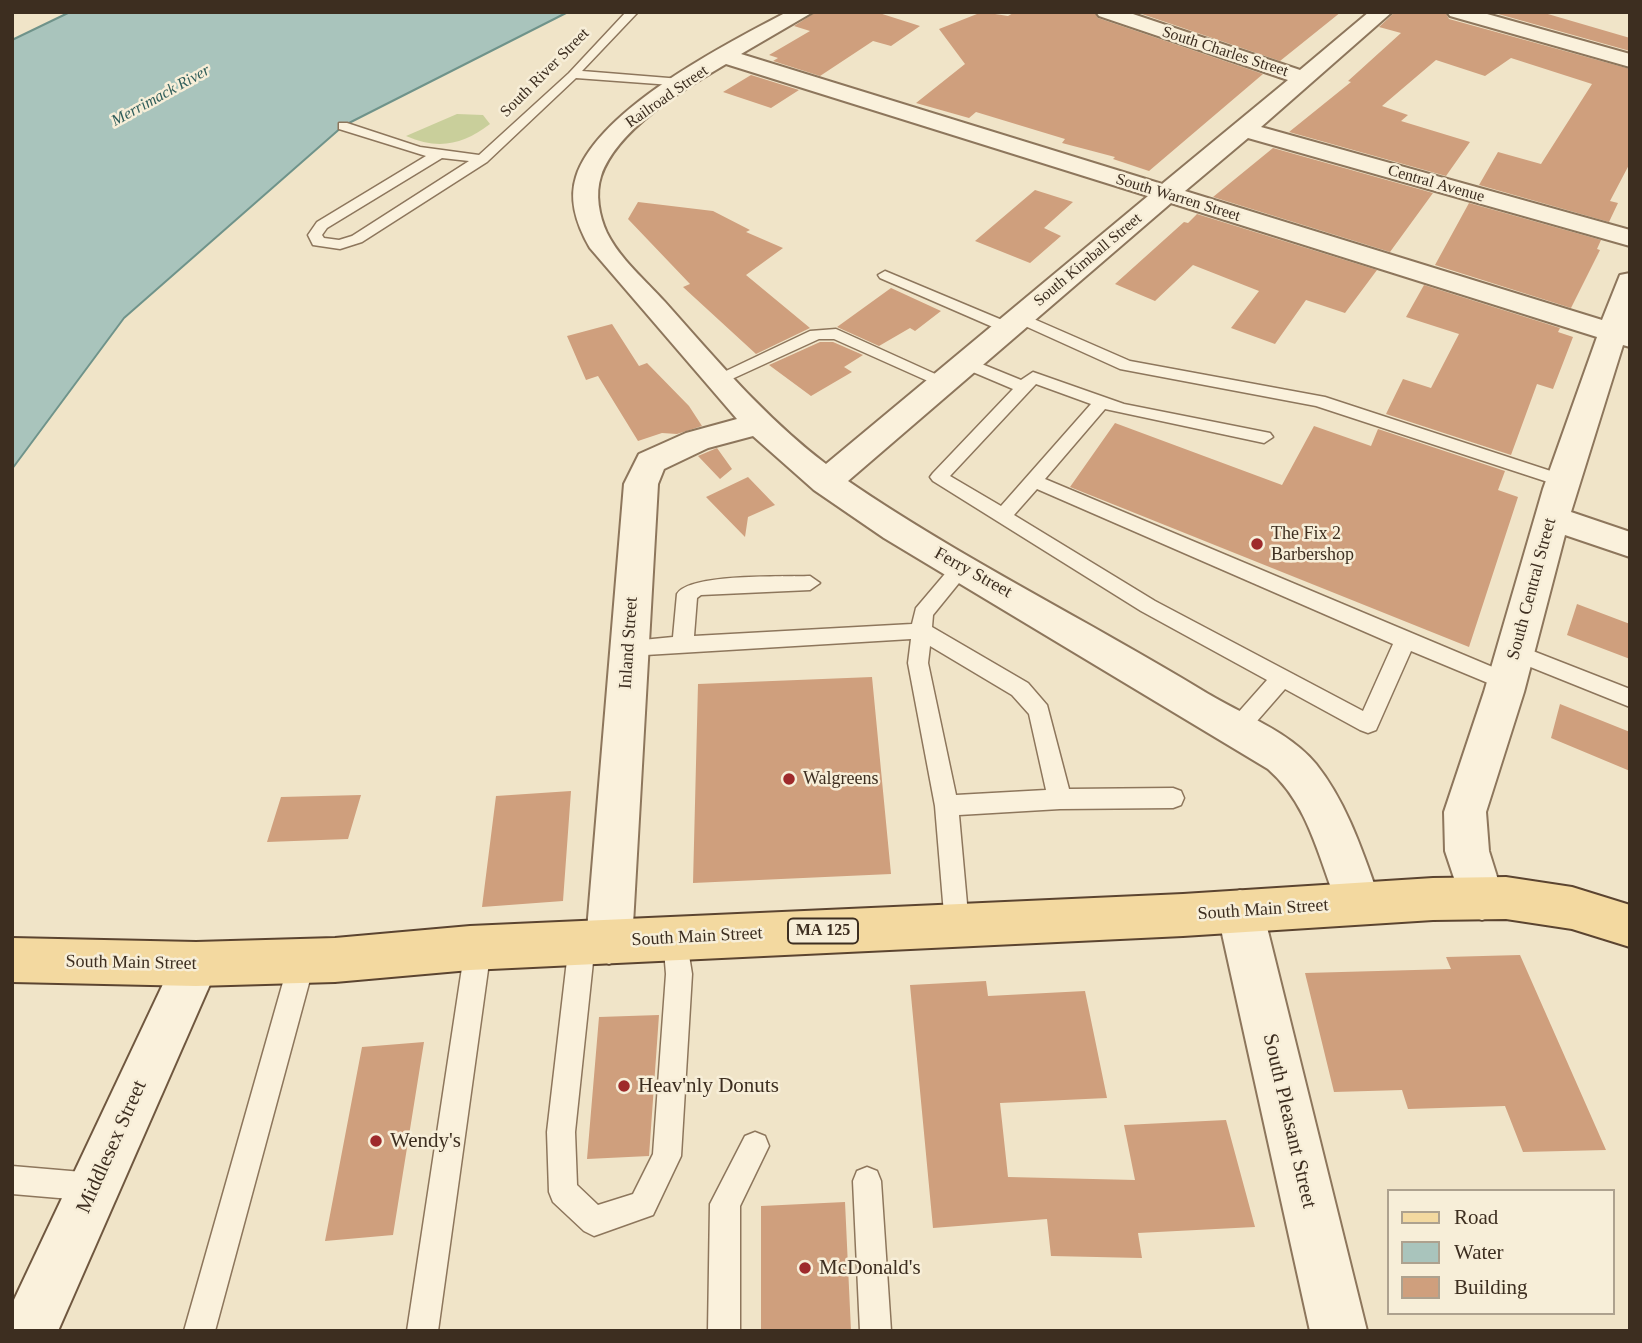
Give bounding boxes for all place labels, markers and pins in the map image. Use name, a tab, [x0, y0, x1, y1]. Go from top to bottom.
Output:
place label: The Fix 2 Barbershop	[1271, 523, 1354, 566]
marker: The Fix 2 Barbershop	[1249, 536, 1265, 552]
place label: Walgreens	[803, 768, 879, 790]
marker: Walgreens	[781, 771, 797, 787]
place label: Heav'nly Donuts	[638, 1073, 779, 1099]
marker: Heav'nly Donuts	[616, 1078, 632, 1094]
place label: Wendy's	[390, 1128, 461, 1154]
marker: Wendy's	[368, 1133, 384, 1149]
place label: McDonald's	[819, 1255, 921, 1281]
marker: McDonald's	[797, 1260, 813, 1276]

